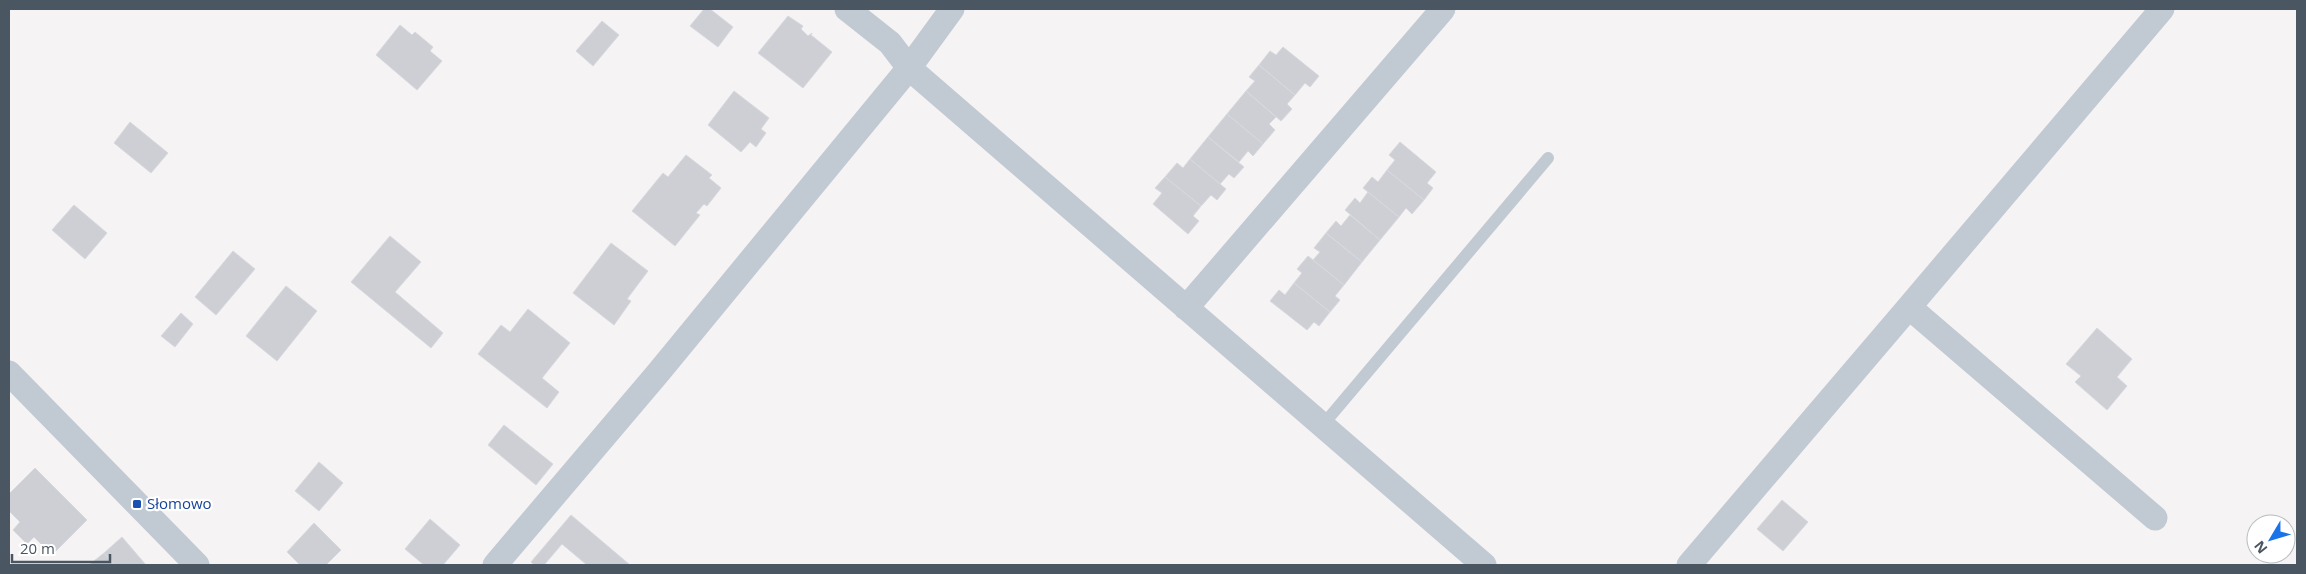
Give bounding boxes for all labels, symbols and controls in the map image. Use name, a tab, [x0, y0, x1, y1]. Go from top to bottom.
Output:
place label: Słomowo	[147, 493, 212, 513]
marker: Słomowo	[131, 498, 143, 510]
north arrow	[2246, 514, 2296, 564]
scale bar	[12, 532, 110, 564]
text: N	[2249, 537, 2271, 558]
text: 20 m	[20, 538, 55, 558]

